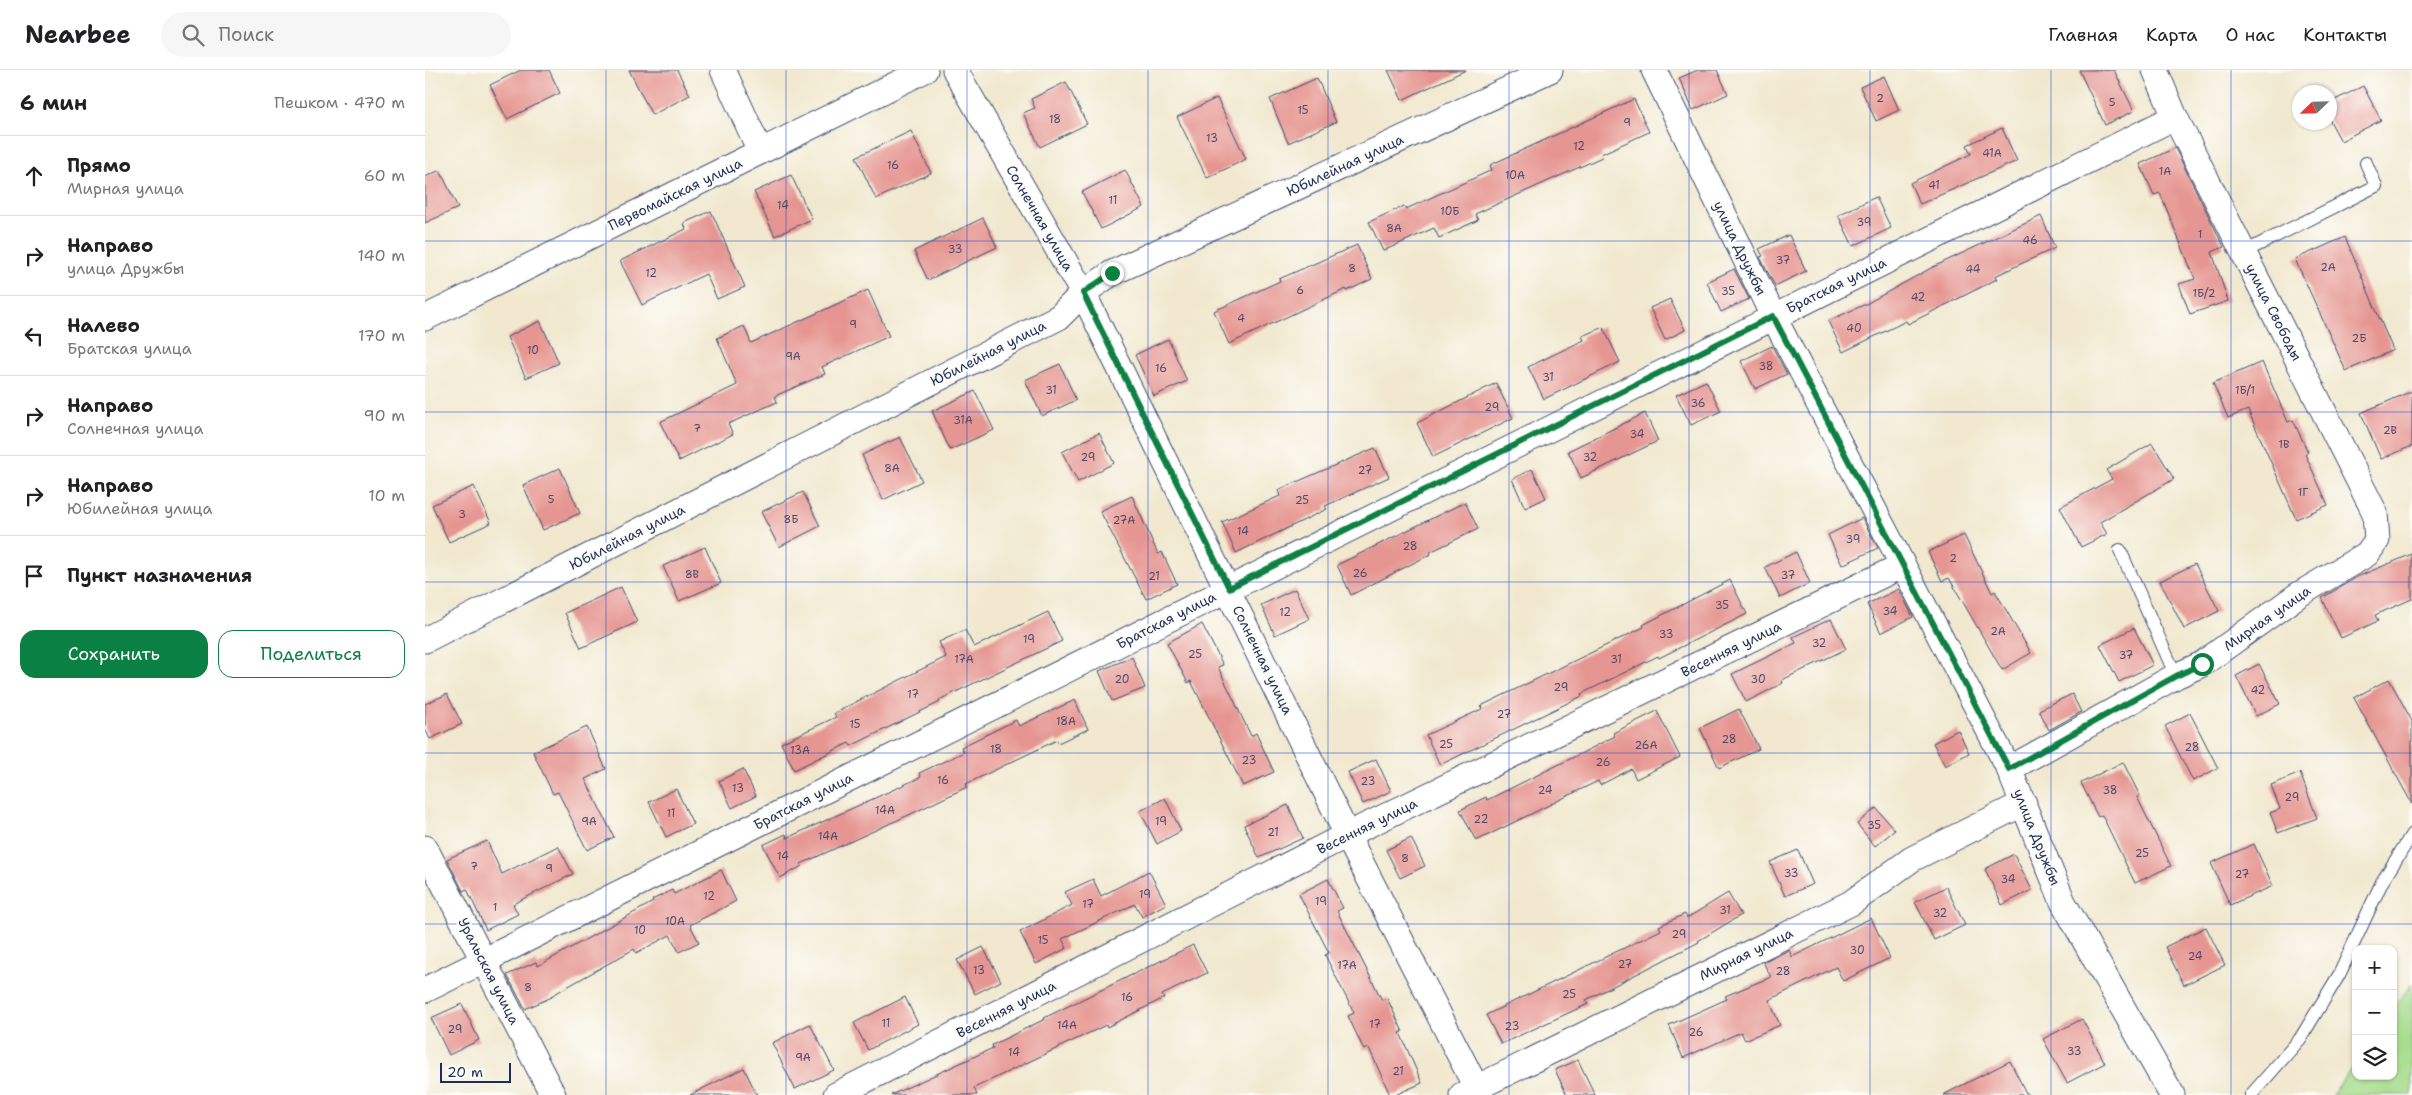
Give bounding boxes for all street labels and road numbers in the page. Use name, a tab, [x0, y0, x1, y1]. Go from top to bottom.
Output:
street label: Юбилейная улица	[1284, 130, 1407, 200]
street label: Первомайская улица	[605, 154, 745, 234]
street label: Солнечная улица	[1002, 162, 1078, 274]
street label: улица Дружбы	[1709, 198, 1771, 298]
street label: Братская улица	[1783, 253, 1889, 317]
street label: улица Свободы	[2242, 260, 2306, 364]
street label: Юбилейная улица	[927, 316, 1049, 390]
street label: Юбилейная улица	[566, 500, 688, 574]
street label: Мирная улица	[2220, 581, 2314, 655]
street label: Братская улица	[1113, 587, 1219, 653]
street label: Солнечная улица	[1229, 602, 1297, 718]
street label: Весенняя улица	[1678, 617, 1784, 681]
street label: Братская улица	[750, 768, 856, 834]
street label: улица Дружбы	[2009, 786, 2065, 888]
street label: Весенняя улица	[1314, 794, 1420, 858]
street label: Уральская улица	[454, 915, 524, 1028]
street label: Мирная улица	[1696, 923, 1796, 984]
street label: Весенняя улица	[953, 976, 1059, 1042]

